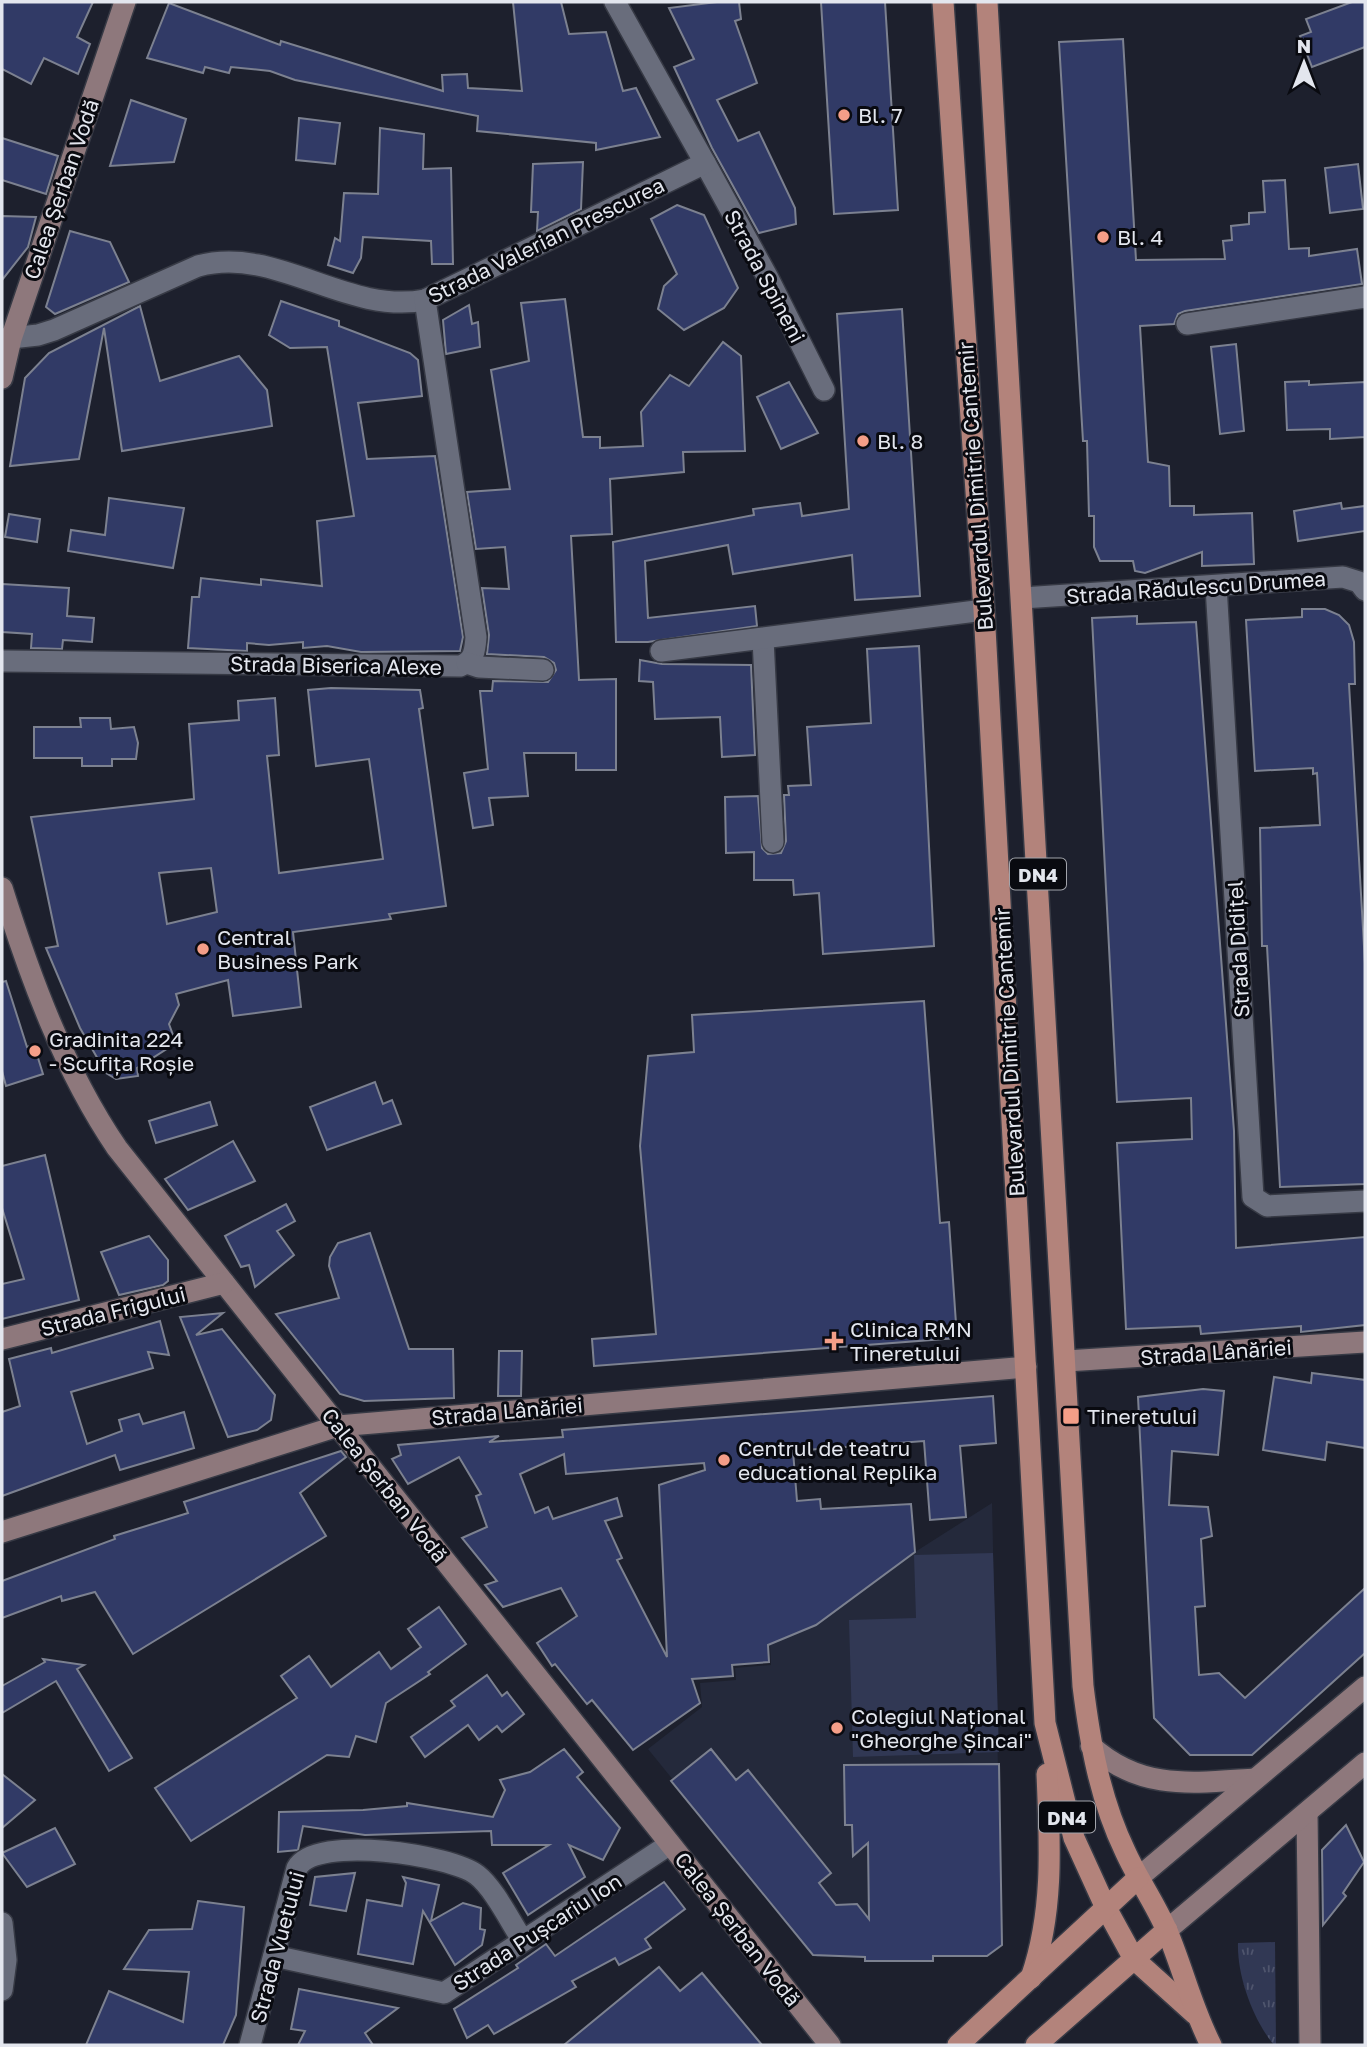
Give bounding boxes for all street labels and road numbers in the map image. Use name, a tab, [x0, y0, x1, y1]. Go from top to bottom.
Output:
street label: Calea Șerban Vodă	[18, 95, 104, 283]
street label: Strada Valerian Prescurea	[424, 171, 668, 309]
street label: Strada Spineni	[719, 205, 811, 347]
street label: Bulevardul Dimitrie Cantemir	[952, 341, 998, 631]
street label: Strada Rădulescu Drumea	[1065, 565, 1327, 609]
street label: Strada Biserica Alexe	[230, 650, 442, 680]
road number: DN4	[1010, 859, 1066, 890]
street label: Strada Didițel	[1221, 880, 1255, 1018]
street label: Bulevardul Dimitrie Cantemir	[988, 907, 1030, 1197]
street label: Strada Frigului	[38, 1280, 188, 1342]
street label: Strada Lânăriei	[1139, 1334, 1293, 1370]
street label: Strada Lânăriei	[430, 1391, 584, 1431]
street label: Calea Șerban Vodă	[317, 1403, 453, 1567]
road number: DN4	[1039, 1801, 1095, 1832]
street label: Calea Șerban Vodă	[670, 1847, 806, 2011]
street label: Strada Vuetului	[244, 1868, 310, 2026]
street label: Strada Pușcariu Ion	[448, 1868, 626, 1996]

